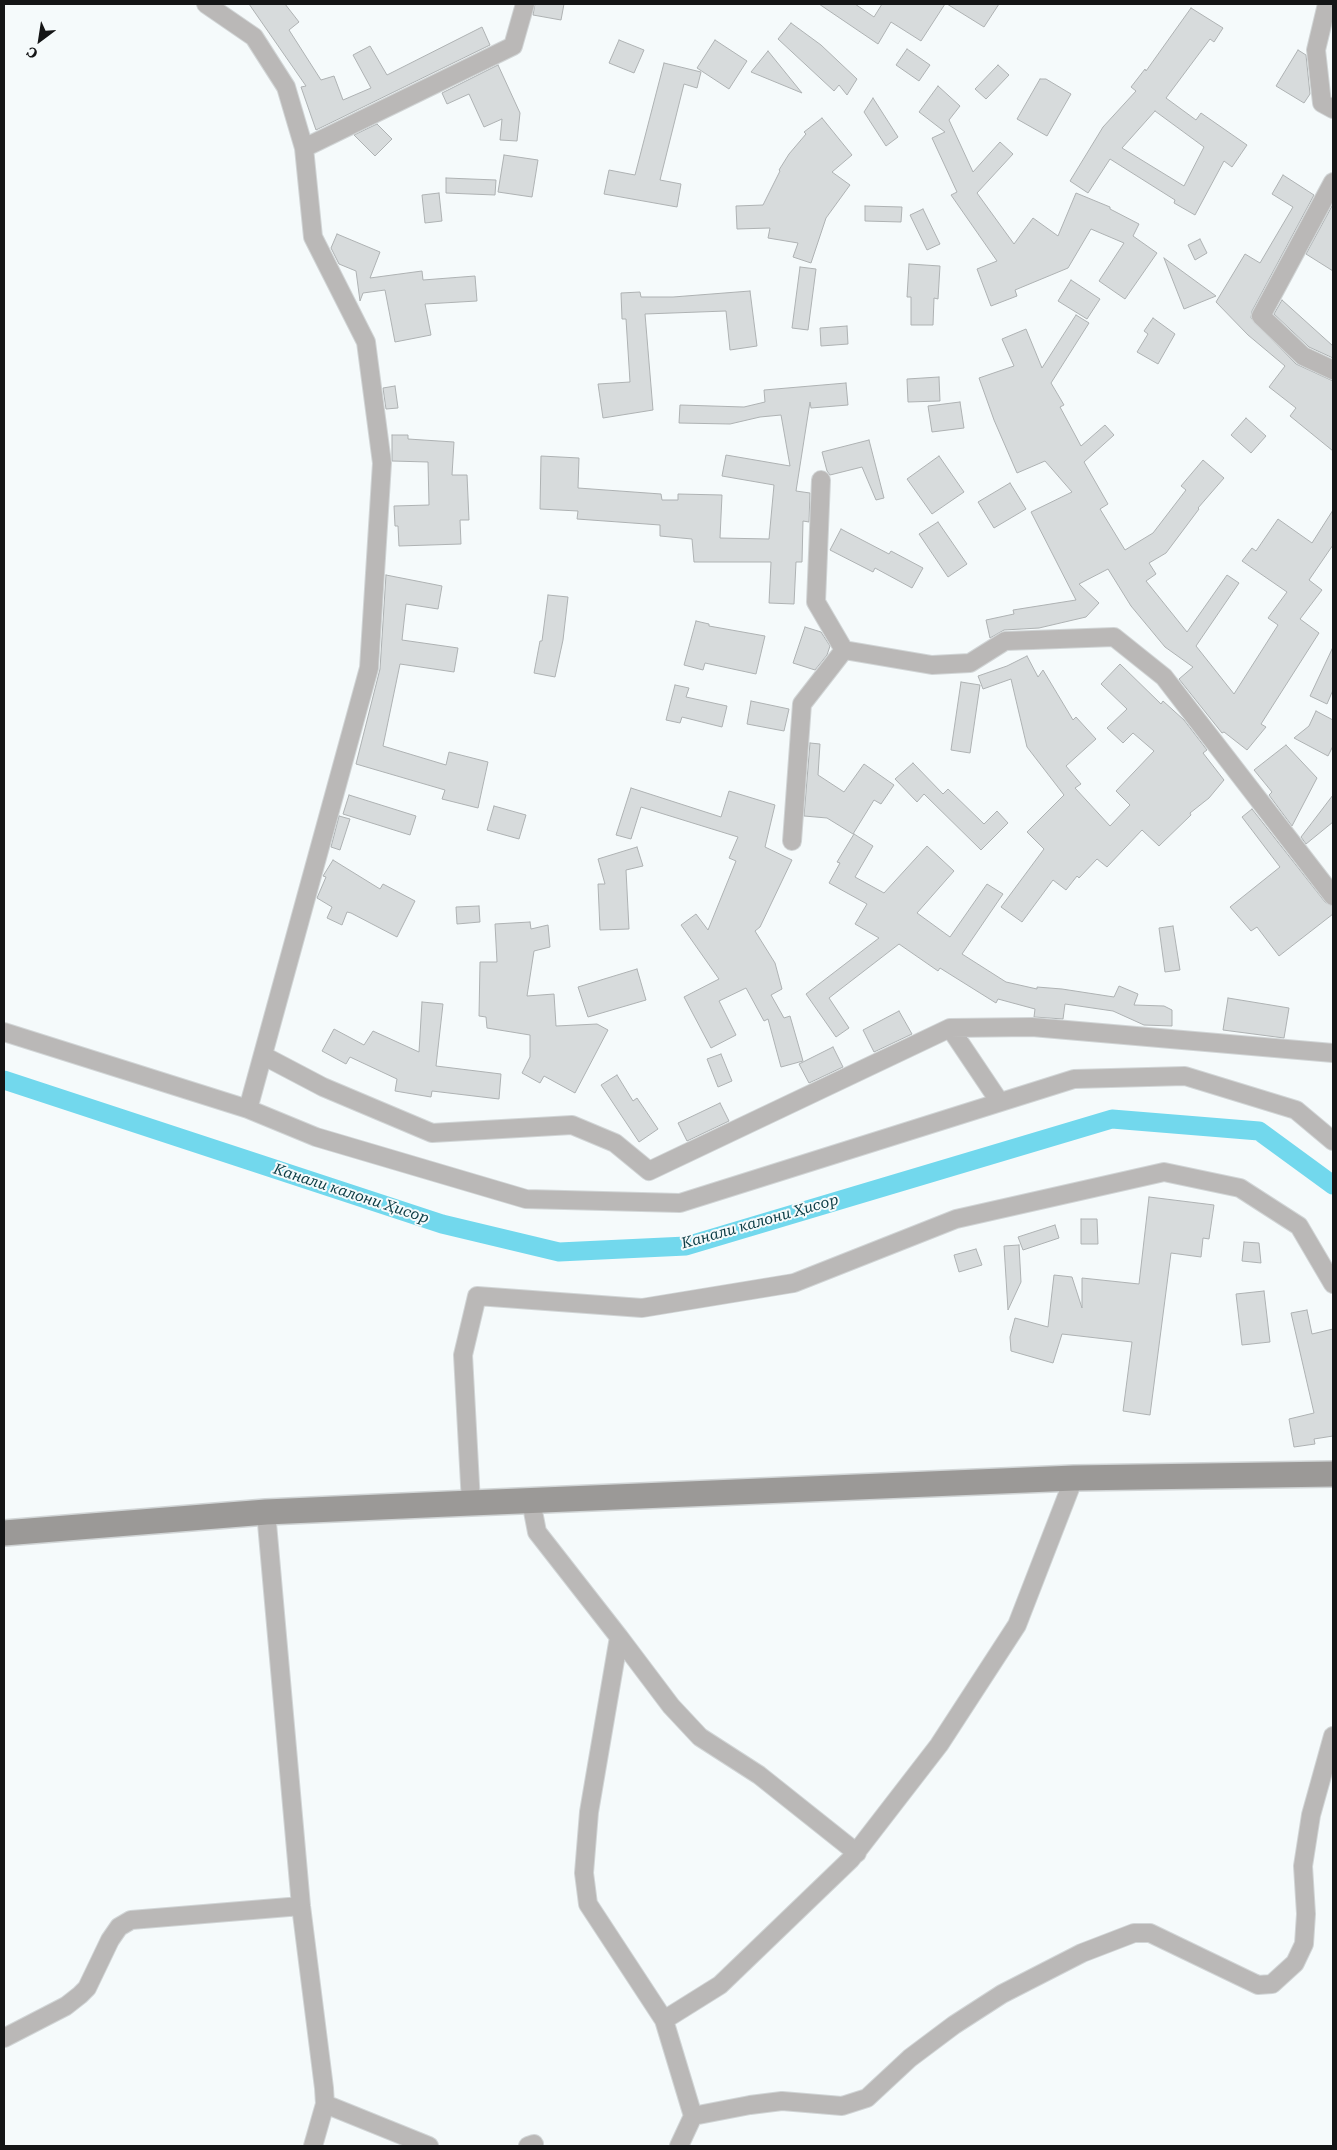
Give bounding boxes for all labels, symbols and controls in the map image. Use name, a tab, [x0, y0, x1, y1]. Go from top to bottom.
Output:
north arrow	[15, 15, 65, 65]
text: С	[24, 43, 41, 62]
water label: Канали калони Ҳисор	[271, 1160, 431, 1228]
water label: Канали калони Ҳисор	[679, 1191, 841, 1253]

